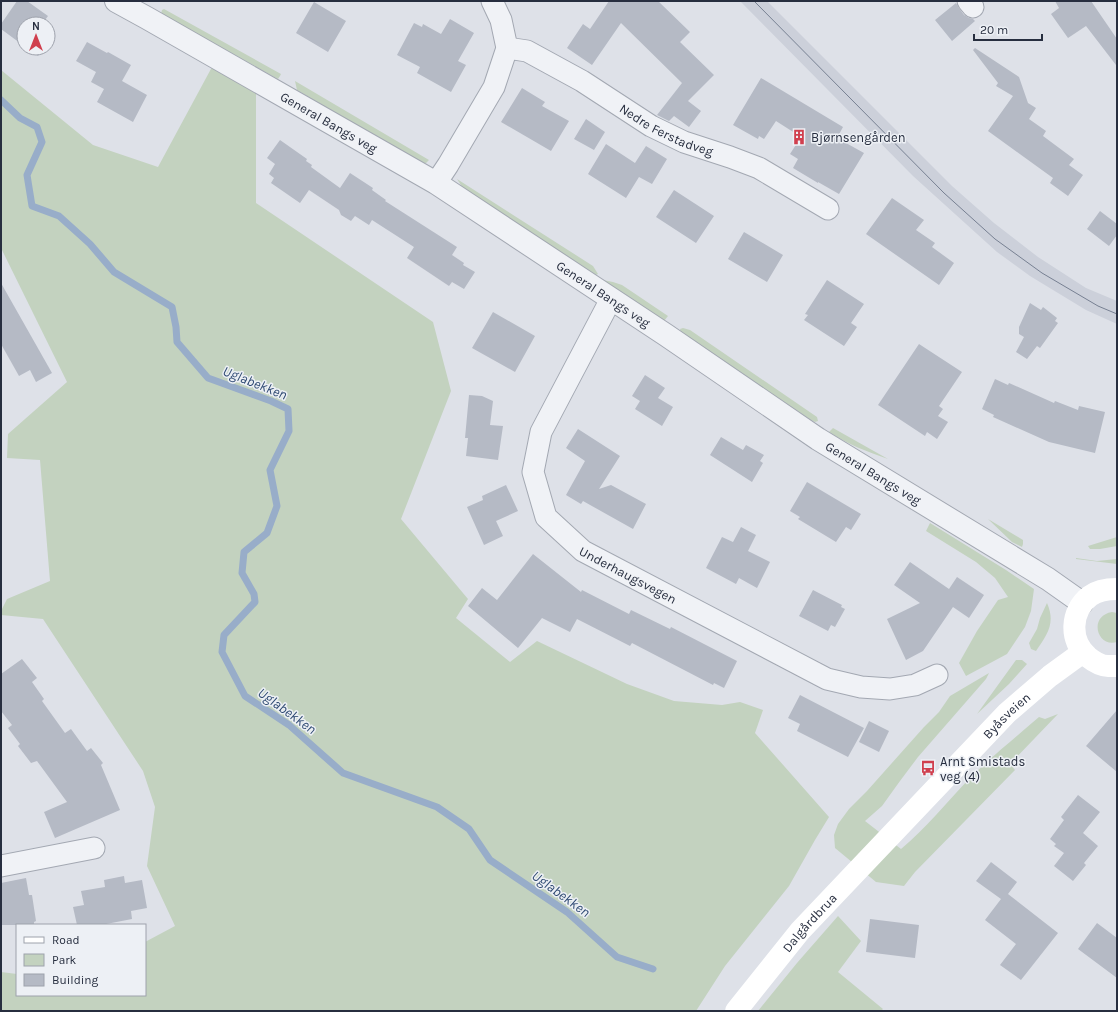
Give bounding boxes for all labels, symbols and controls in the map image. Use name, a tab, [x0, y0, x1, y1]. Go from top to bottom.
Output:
north arrow	[16, 16, 56, 56]
scale bar	[974, 16, 1042, 42]
text: N	[32, 20, 40, 33]
text: 20 m	[980, 23, 1008, 37]
street label: General Bangs veg	[278, 88, 381, 156]
street label: Nedre Ferstadveg	[617, 100, 716, 159]
building icon: Bjørnsengården	[790, 128, 808, 146]
place label: Bjørnsengården	[811, 130, 906, 145]
street label: General Bangs veg	[554, 257, 654, 330]
water label: Uglabekken	[220, 362, 290, 404]
street label: General Bangs veg	[823, 438, 925, 508]
street label: Underhaugsvegen	[577, 543, 679, 606]
water label: Uglabekken	[254, 684, 320, 738]
street label: Byåsveien	[980, 689, 1033, 741]
place label: Arnt Smistads veg (4)	[940, 754, 1025, 784]
bus stop icon: Arnt Smistads veg (4)	[919, 759, 937, 777]
water label: Uglabekken	[528, 867, 594, 921]
street label: Dalgårdbrua	[779, 890, 839, 955]
legend	[16, 924, 146, 996]
text: Road	[52, 933, 80, 947]
text: Park	[52, 953, 77, 967]
text: Building	[52, 973, 99, 987]

